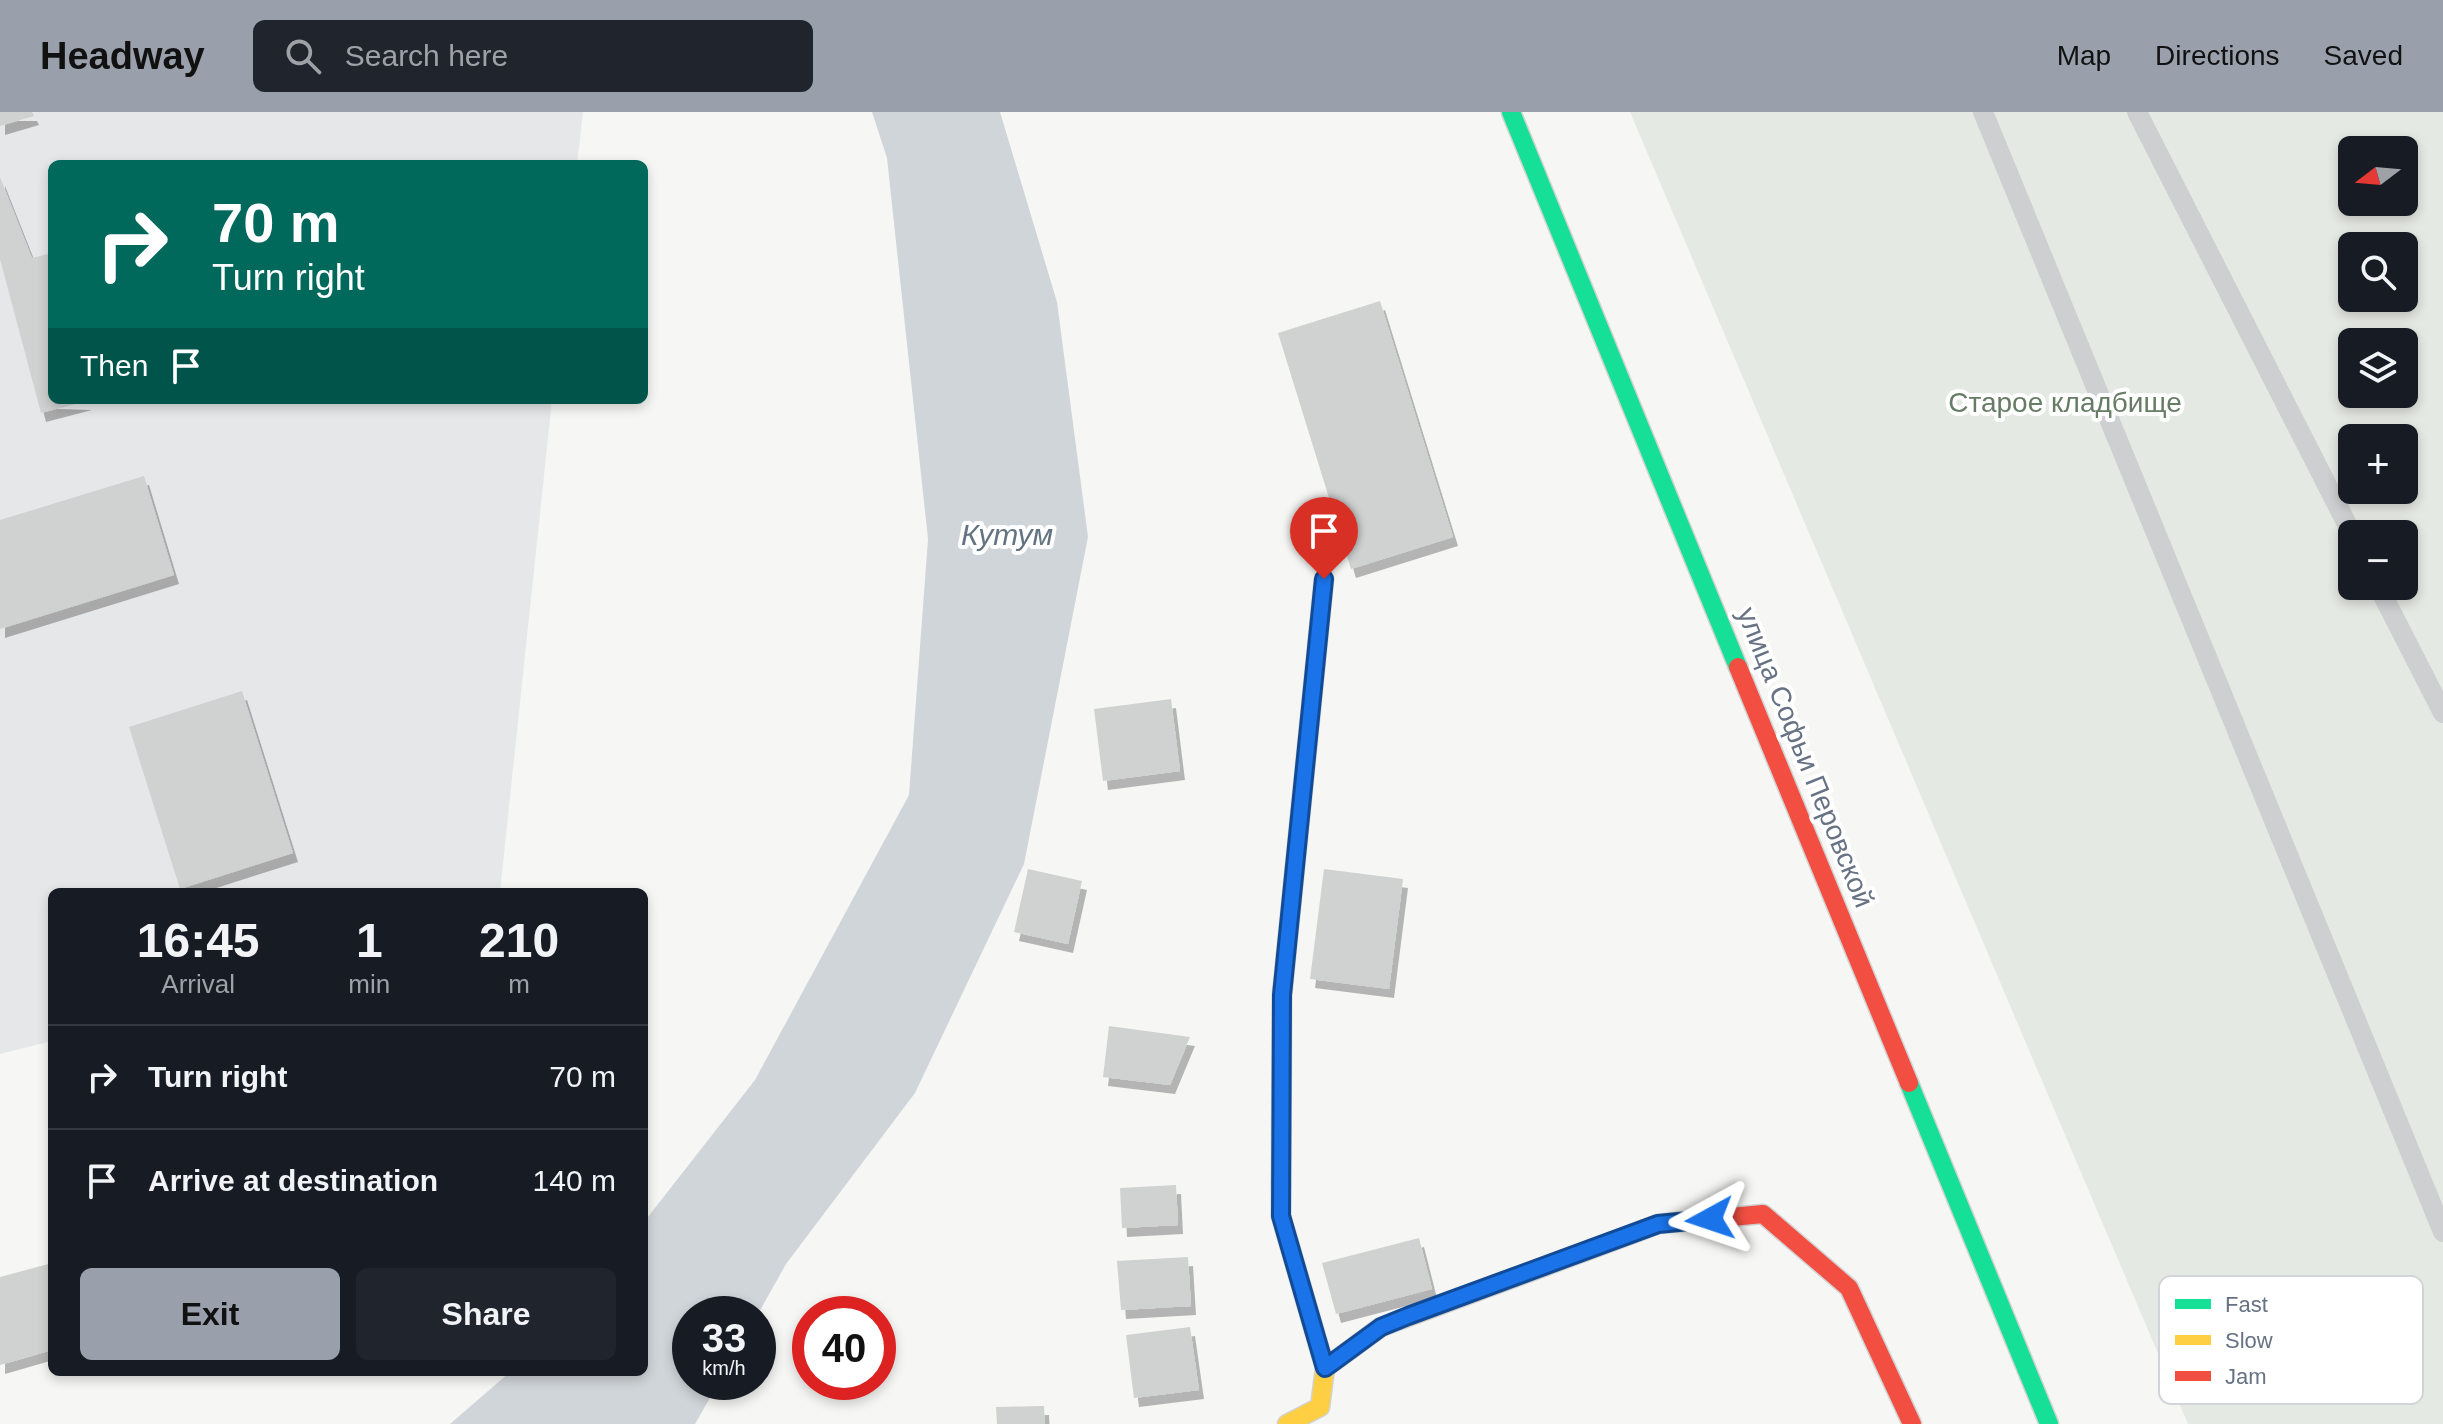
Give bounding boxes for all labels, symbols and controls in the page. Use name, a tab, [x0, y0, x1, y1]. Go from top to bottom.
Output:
search box	[253, 20, 813, 92]
icon: search	[281, 34, 325, 78]
text: Headway	[40, 35, 205, 77]
text: Search here	[345, 39, 508, 72]
text: Map	[2057, 40, 2111, 71]
text: Directions	[2155, 40, 2280, 71]
text: Saved	[2324, 40, 2403, 71]
north arrow	[2338, 136, 2418, 216]
map controls	[2338, 136, 2418, 600]
text: 70 m	[212, 191, 340, 254]
icon: right	[80, 192, 184, 296]
button: search	[2338, 232, 2418, 312]
text: Turn right	[212, 257, 365, 298]
button: layers	[2338, 328, 2418, 408]
icon: arrive	[164, 344, 208, 388]
text: Then	[80, 349, 148, 382]
park label: Старое кладбище	[1948, 387, 2182, 418]
button: +	[2338, 424, 2418, 504]
pin	[1290, 497, 1358, 579]
icon: arrive	[1302, 509, 1346, 553]
water label: Кутум	[961, 518, 1053, 551]
button: −	[2338, 520, 2418, 600]
street label: улица Софьи Перовской	[1731, 603, 1880, 912]
text: 16:45	[137, 914, 260, 967]
text: 1	[356, 914, 383, 967]
text: 210	[479, 914, 559, 967]
text: Arrival	[161, 969, 235, 999]
text: min	[348, 969, 390, 999]
text: m	[508, 969, 530, 999]
icon: right	[80, 1055, 124, 1099]
text: Turn right	[148, 1060, 287, 1093]
text: 70 m	[549, 1060, 616, 1093]
icon: arrive	[80, 1159, 124, 1203]
text: Arrive at destination	[148, 1164, 438, 1197]
text: 140 m	[533, 1164, 616, 1197]
position arrow	[1668, 1177, 1752, 1261]
button: Exit	[80, 1268, 340, 1360]
button: Share	[356, 1268, 616, 1360]
legend	[2159, 1276, 2423, 1404]
text: Fast	[2225, 1292, 2268, 1317]
speed limit sign: 40	[792, 1296, 896, 1400]
text: 33	[702, 1316, 746, 1360]
text: Slow	[2225, 1328, 2273, 1353]
text: km/h	[702, 1357, 746, 1379]
text: Jam	[2225, 1364, 2267, 1389]

